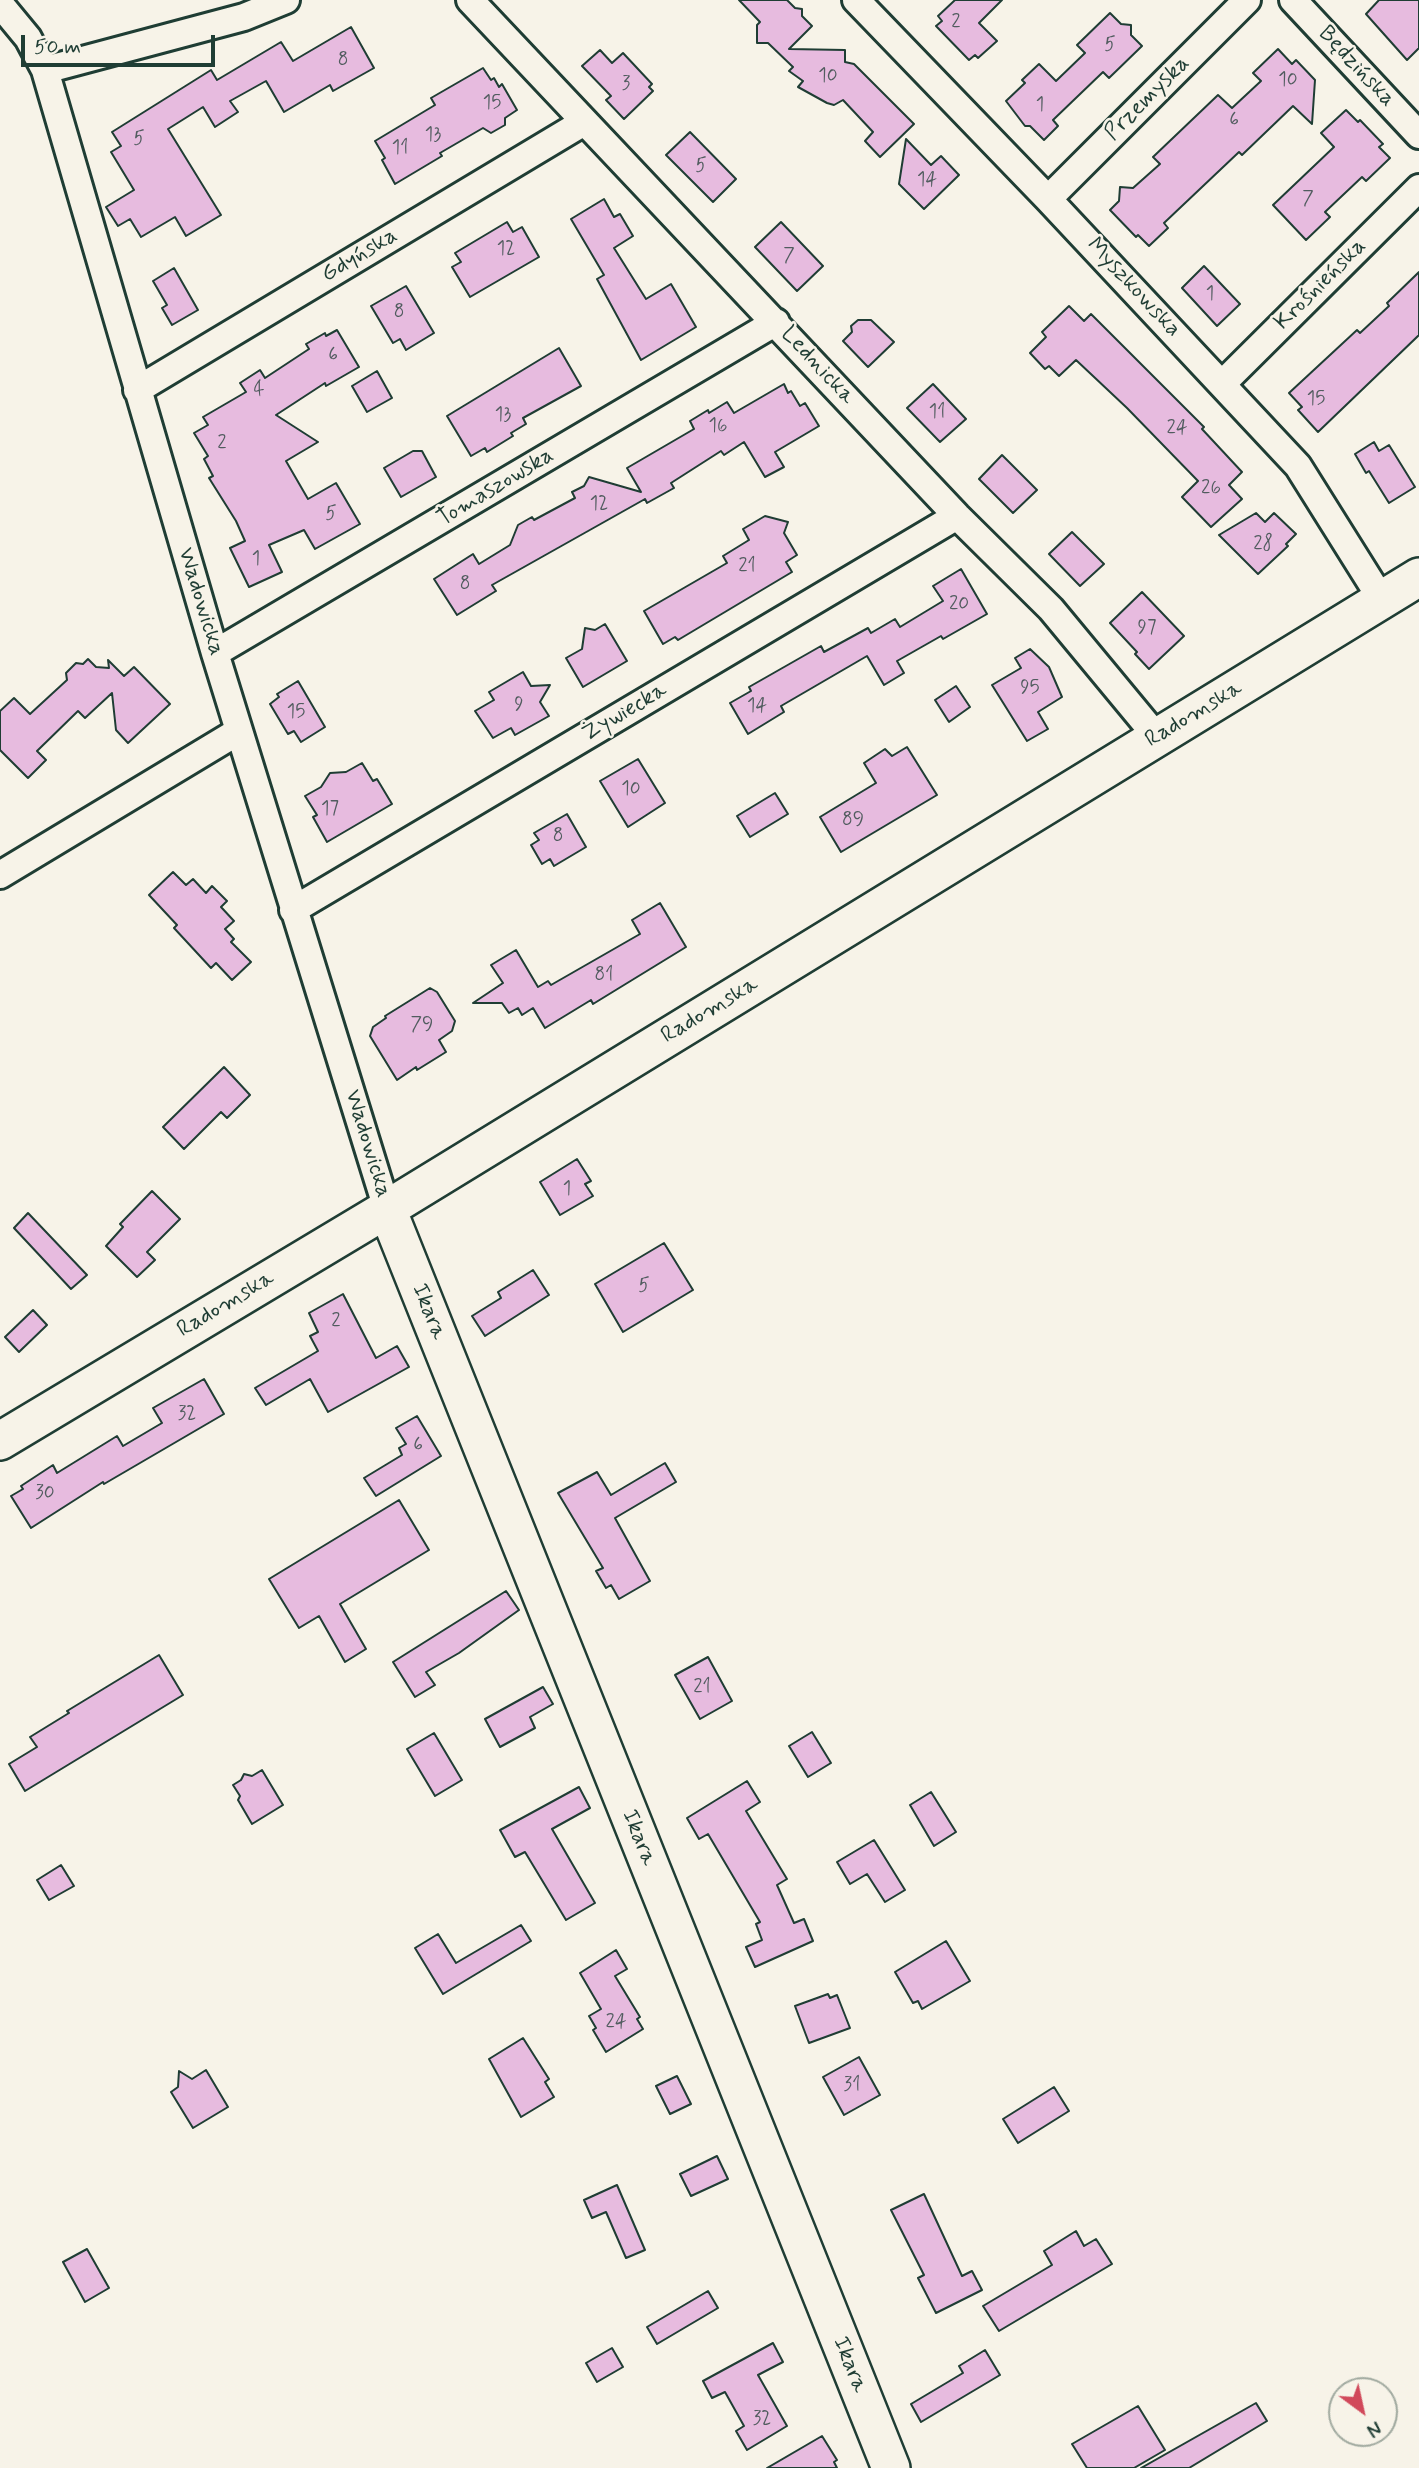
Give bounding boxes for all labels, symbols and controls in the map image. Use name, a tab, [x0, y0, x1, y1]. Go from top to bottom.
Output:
house number: 2	[951, 12, 961, 34]
scale bar	[24, 21, 219, 65]
street label: Będzińska	[1312, 21, 1400, 113]
text: 50 m	[34, 33, 81, 61]
house number: 5	[1104, 35, 1116, 57]
house number: 8	[338, 50, 348, 72]
street label: Przemyska	[1100, 51, 1196, 147]
house number: 10	[818, 66, 838, 88]
house number: 10	[1278, 70, 1298, 92]
house number: 3	[622, 74, 630, 96]
house number: 15	[483, 93, 501, 115]
house number: 1	[1036, 95, 1044, 117]
house number: 6	[1229, 110, 1239, 132]
house number: 13	[425, 125, 441, 147]
house number: 5	[133, 129, 145, 151]
house number: 11	[392, 138, 408, 160]
house number: 5	[695, 156, 707, 178]
house number: 14	[917, 170, 937, 192]
house number: 7	[1302, 189, 1314, 211]
street label: Gdyńska	[317, 223, 403, 289]
street label: Myszkowska	[1080, 232, 1186, 344]
street label: Krośnieńska	[1269, 233, 1373, 337]
house number: 12	[497, 239, 515, 261]
house number: 7	[783, 246, 795, 268]
house number: 1	[1206, 284, 1214, 306]
house number: 8	[394, 302, 404, 324]
street label: Lednicka	[774, 321, 860, 411]
house number: 6	[328, 345, 338, 367]
house number: 4	[253, 380, 265, 402]
house number: 15	[1307, 389, 1325, 411]
house number: 11	[929, 402, 945, 424]
house number: 13	[495, 405, 511, 427]
house number: 16	[709, 416, 727, 438]
house number: 24	[1167, 418, 1187, 440]
house number: 2	[217, 433, 227, 455]
street label: Tomaszowska	[433, 442, 559, 534]
house number: 26	[1201, 478, 1221, 500]
house number: 12	[590, 494, 608, 516]
house number: 5	[325, 504, 337, 526]
house number: 28	[1253, 534, 1273, 556]
street label: Wadowicka	[171, 545, 229, 659]
house number: 1	[252, 549, 260, 571]
house number: 21	[738, 556, 756, 578]
house number: 8	[460, 574, 470, 596]
house number: 20	[949, 594, 969, 616]
house number: 97	[1138, 618, 1156, 640]
street label: Radomska	[1141, 675, 1247, 755]
street label: Żywiecka	[578, 677, 672, 749]
house number: 95	[1020, 678, 1040, 700]
house number: 9	[514, 695, 524, 717]
house number: 14	[747, 696, 767, 718]
house number: 15	[287, 702, 305, 724]
house number: 10	[621, 779, 641, 801]
house number: 17	[321, 799, 339, 821]
house number: 89	[842, 810, 864, 832]
house number: 8	[553, 826, 563, 848]
house number: 81	[595, 965, 613, 987]
street label: Radomska	[657, 971, 763, 1051]
house number: 79	[411, 1015, 433, 1037]
street label: Wadowicka	[338, 1087, 396, 1201]
house number: 1	[563, 1179, 571, 1201]
street label: Radomska	[173, 1265, 279, 1345]
house number: 5	[638, 1276, 650, 1298]
street label: Ikara	[404, 1280, 452, 1344]
house number: 2	[331, 1311, 341, 1333]
house number: 32	[178, 1404, 196, 1426]
house number: 6	[413, 1435, 423, 1457]
house number: 30	[35, 1483, 55, 1505]
house number: 21	[693, 1677, 711, 1699]
street label: Ikara	[614, 1806, 662, 1870]
house number: 24	[606, 2012, 626, 2034]
house number: 31	[844, 2075, 860, 2097]
street label: Ikara	[825, 2333, 873, 2397]
north arrow	[1328, 2377, 1398, 2447]
house number: 32	[753, 2409, 771, 2431]
text: N	[1362, 2414, 1386, 2442]

